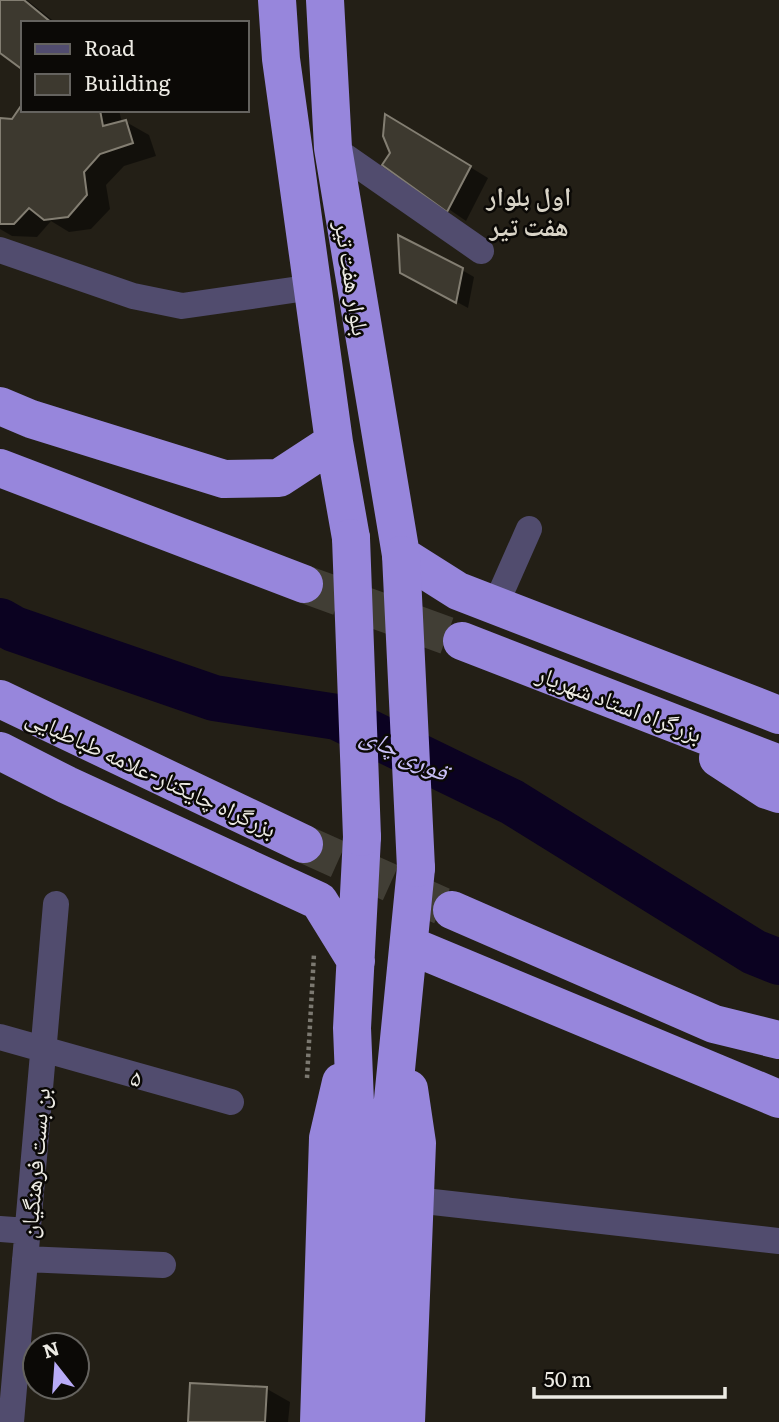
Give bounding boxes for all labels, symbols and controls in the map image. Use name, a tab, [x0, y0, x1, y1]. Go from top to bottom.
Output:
legend	[21, 21, 248, 112]
text: Road	[84, 31, 135, 62]
text: Building	[84, 66, 171, 97]
district label: اول بلوار هفت تیر	[486, 175, 571, 244]
street label: بلوار هفت تیر	[327, 217, 380, 338]
street label: بزرگراه استاد شهریار	[531, 654, 708, 750]
street label: بزرگراه چایکنار-علامه طباطبایی	[21, 697, 283, 845]
water label: قوری چای	[356, 713, 459, 790]
street label: ۵	[127, 1058, 147, 1094]
street label: بن بست فرهنگیان	[9, 1086, 57, 1240]
north arrow	[21, 1331, 91, 1401]
text: N	[39, 1333, 63, 1365]
scale bar	[534, 1356, 725, 1400]
text: 50 m	[544, 1362, 591, 1393]

